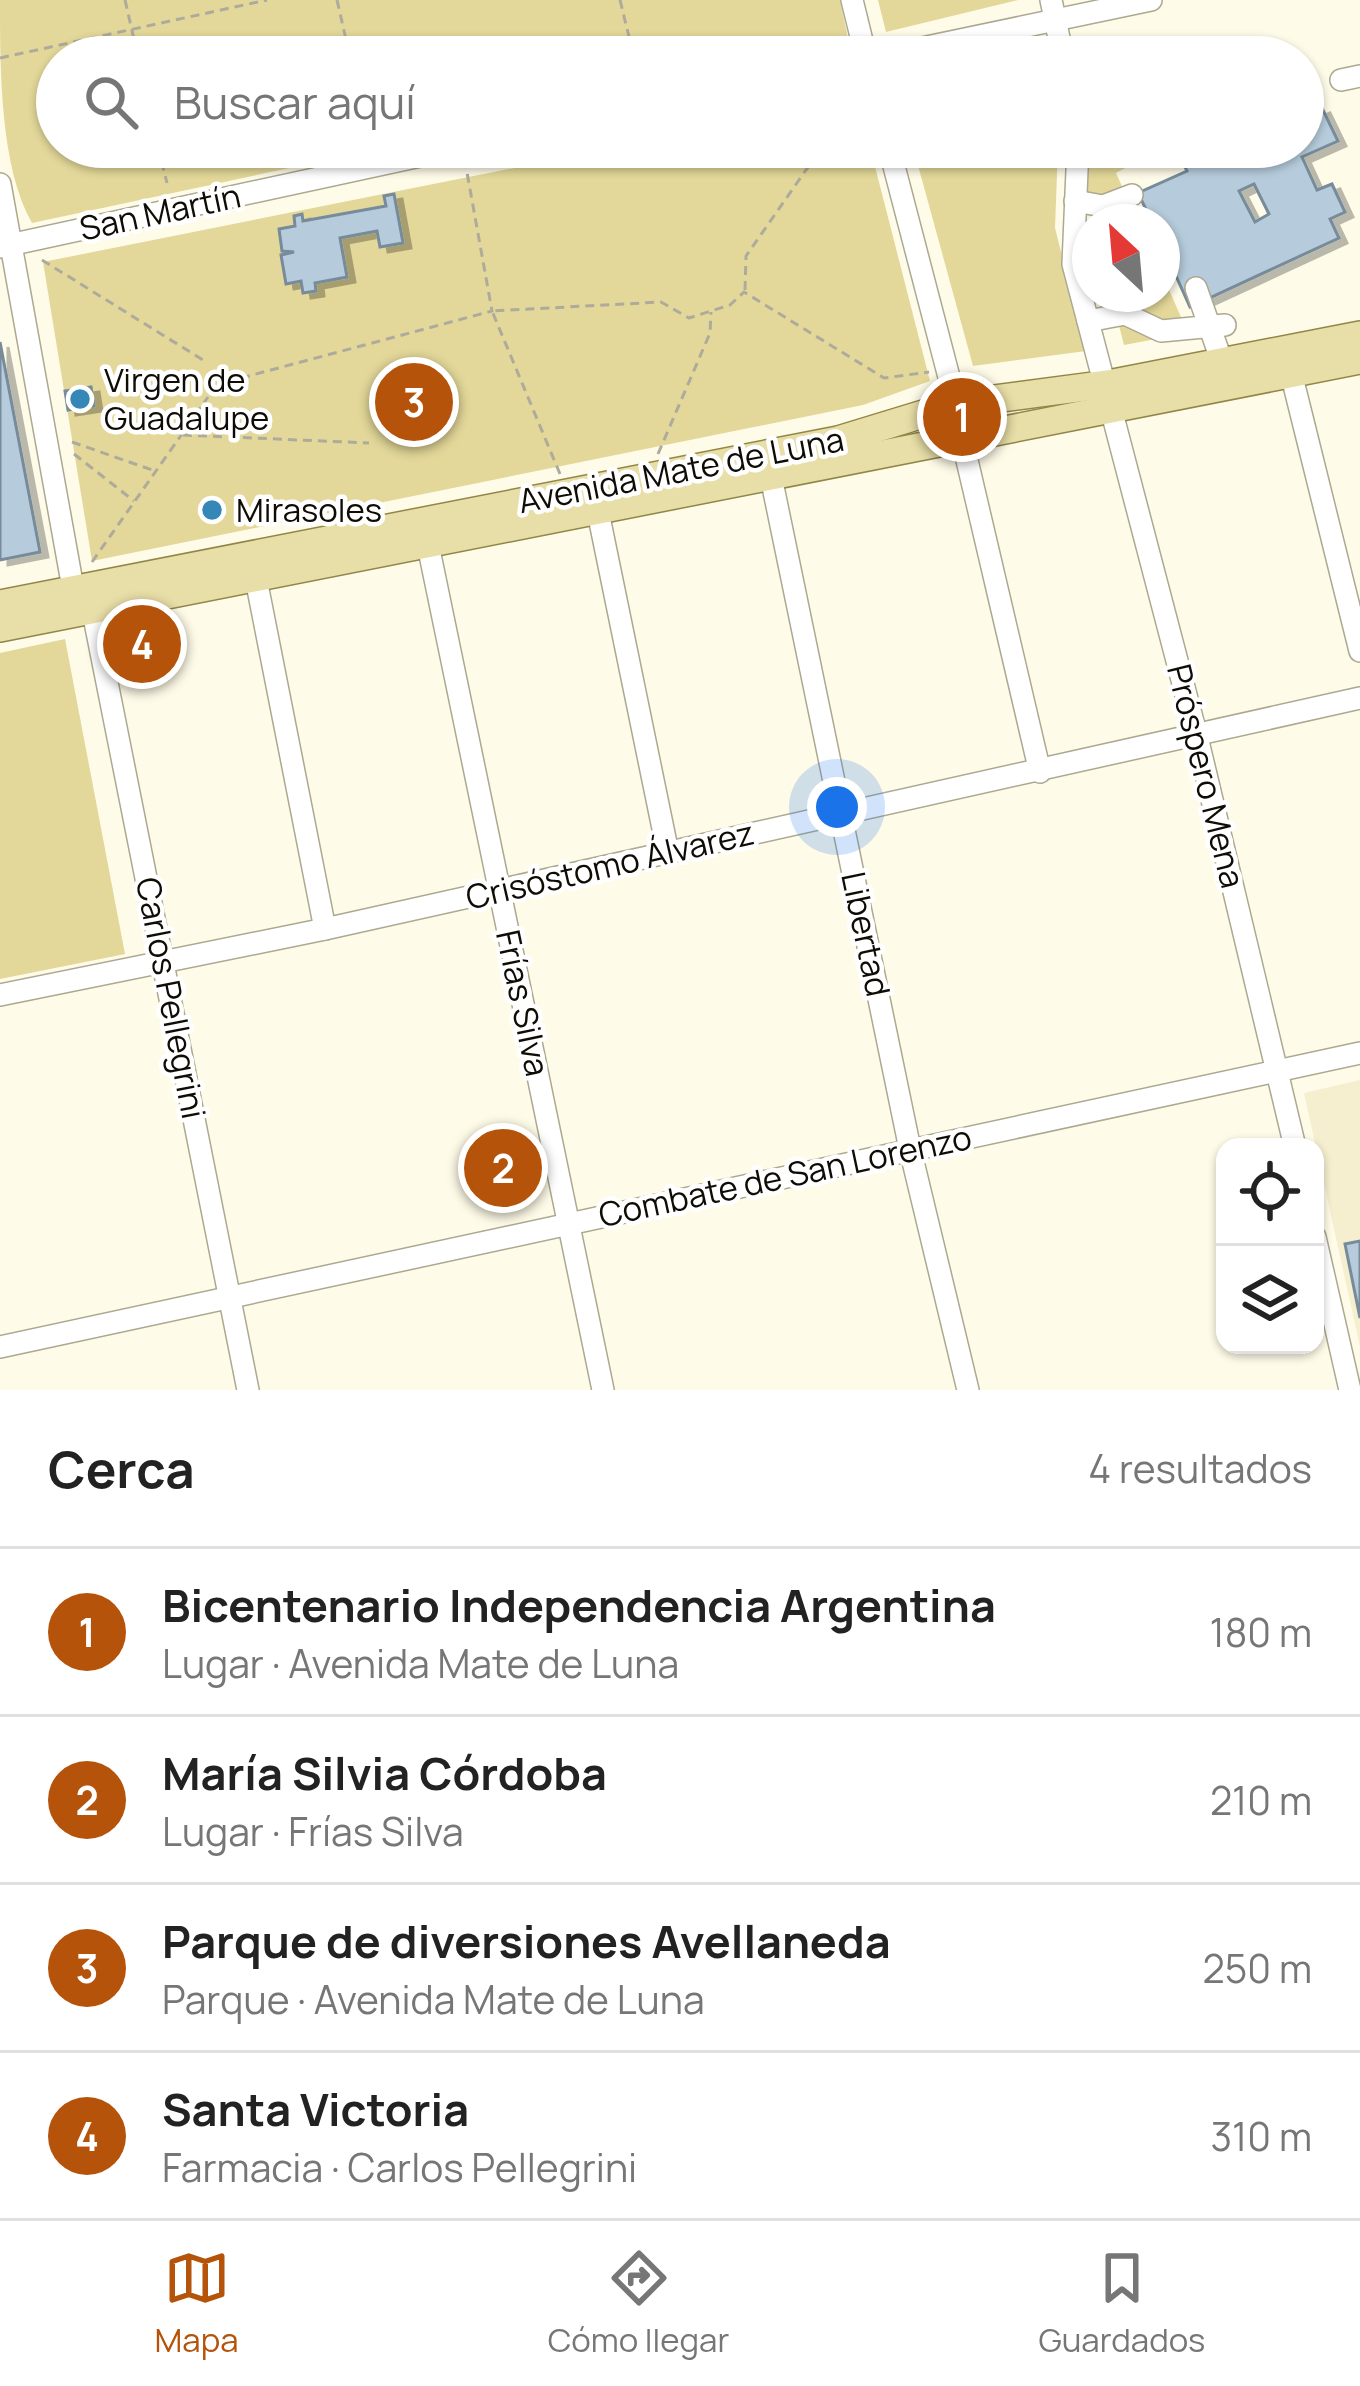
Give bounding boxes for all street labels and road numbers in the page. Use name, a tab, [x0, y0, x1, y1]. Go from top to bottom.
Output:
street label: San Martín	[75, 173, 244, 251]
street label: Avenida Mate de Luna	[514, 416, 847, 523]
street label: Próspero Mena	[1157, 659, 1256, 892]
street label: Crisóstomo Álvarez	[461, 809, 758, 920]
street label: Libertad	[831, 867, 902, 1000]
street label: Carlos Pellegrini	[126, 873, 217, 1122]
street label: Frías Silva	[486, 926, 561, 1080]
street label: Combate de San Lorenzo	[594, 1114, 975, 1237]

